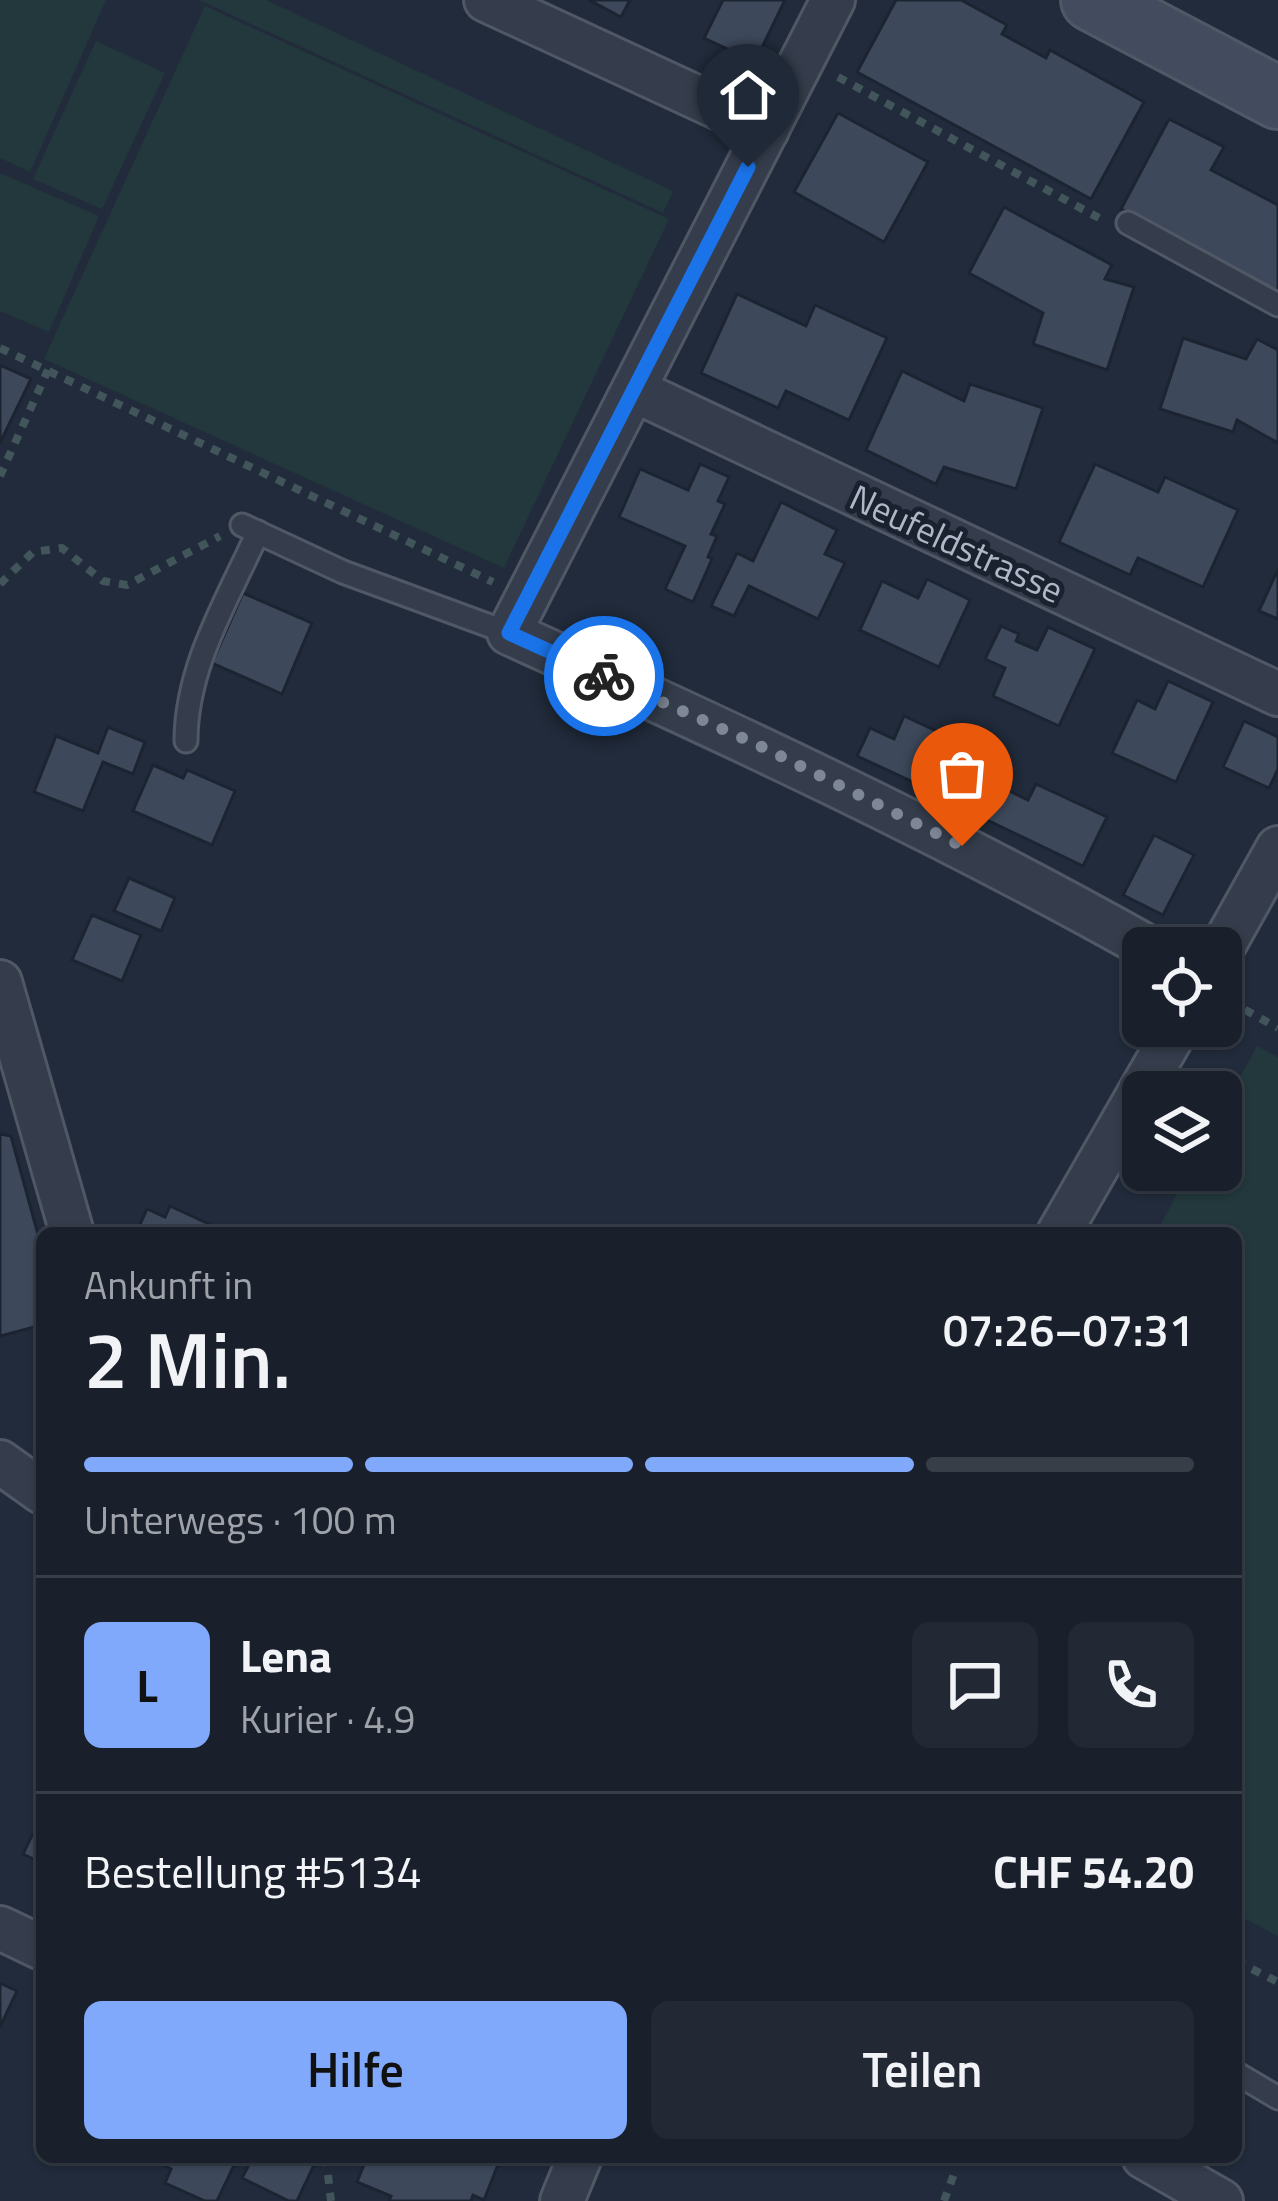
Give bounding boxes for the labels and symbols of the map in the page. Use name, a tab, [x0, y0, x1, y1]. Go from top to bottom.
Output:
pin	[697, 44, 799, 167]
street label: Neufeldstrasse	[841, 469, 1073, 617]
courier	[544, 616, 664, 736]
pin	[911, 723, 1013, 846]

